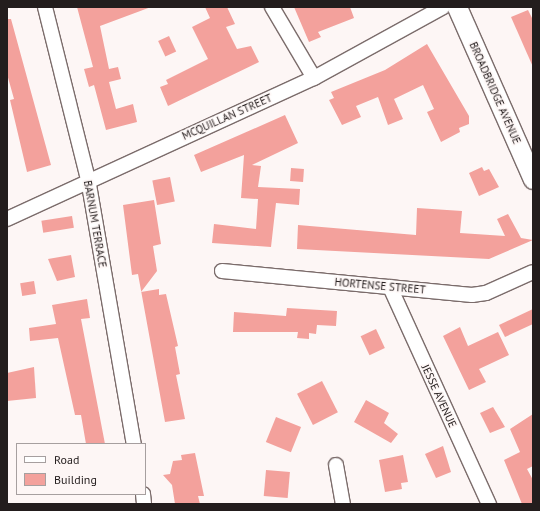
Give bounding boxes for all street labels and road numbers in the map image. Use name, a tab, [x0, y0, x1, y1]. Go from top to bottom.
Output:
street label: BROADBRIDGE AVENUE	[466, 40, 524, 146]
street label: MCQUILLAN STREET	[180, 91, 274, 143]
street label: BARNUM TERRACE	[81, 179, 109, 269]
street label: HORTENSE STREET	[334, 275, 426, 297]
street label: JESSE AVENUE	[419, 362, 459, 430]

